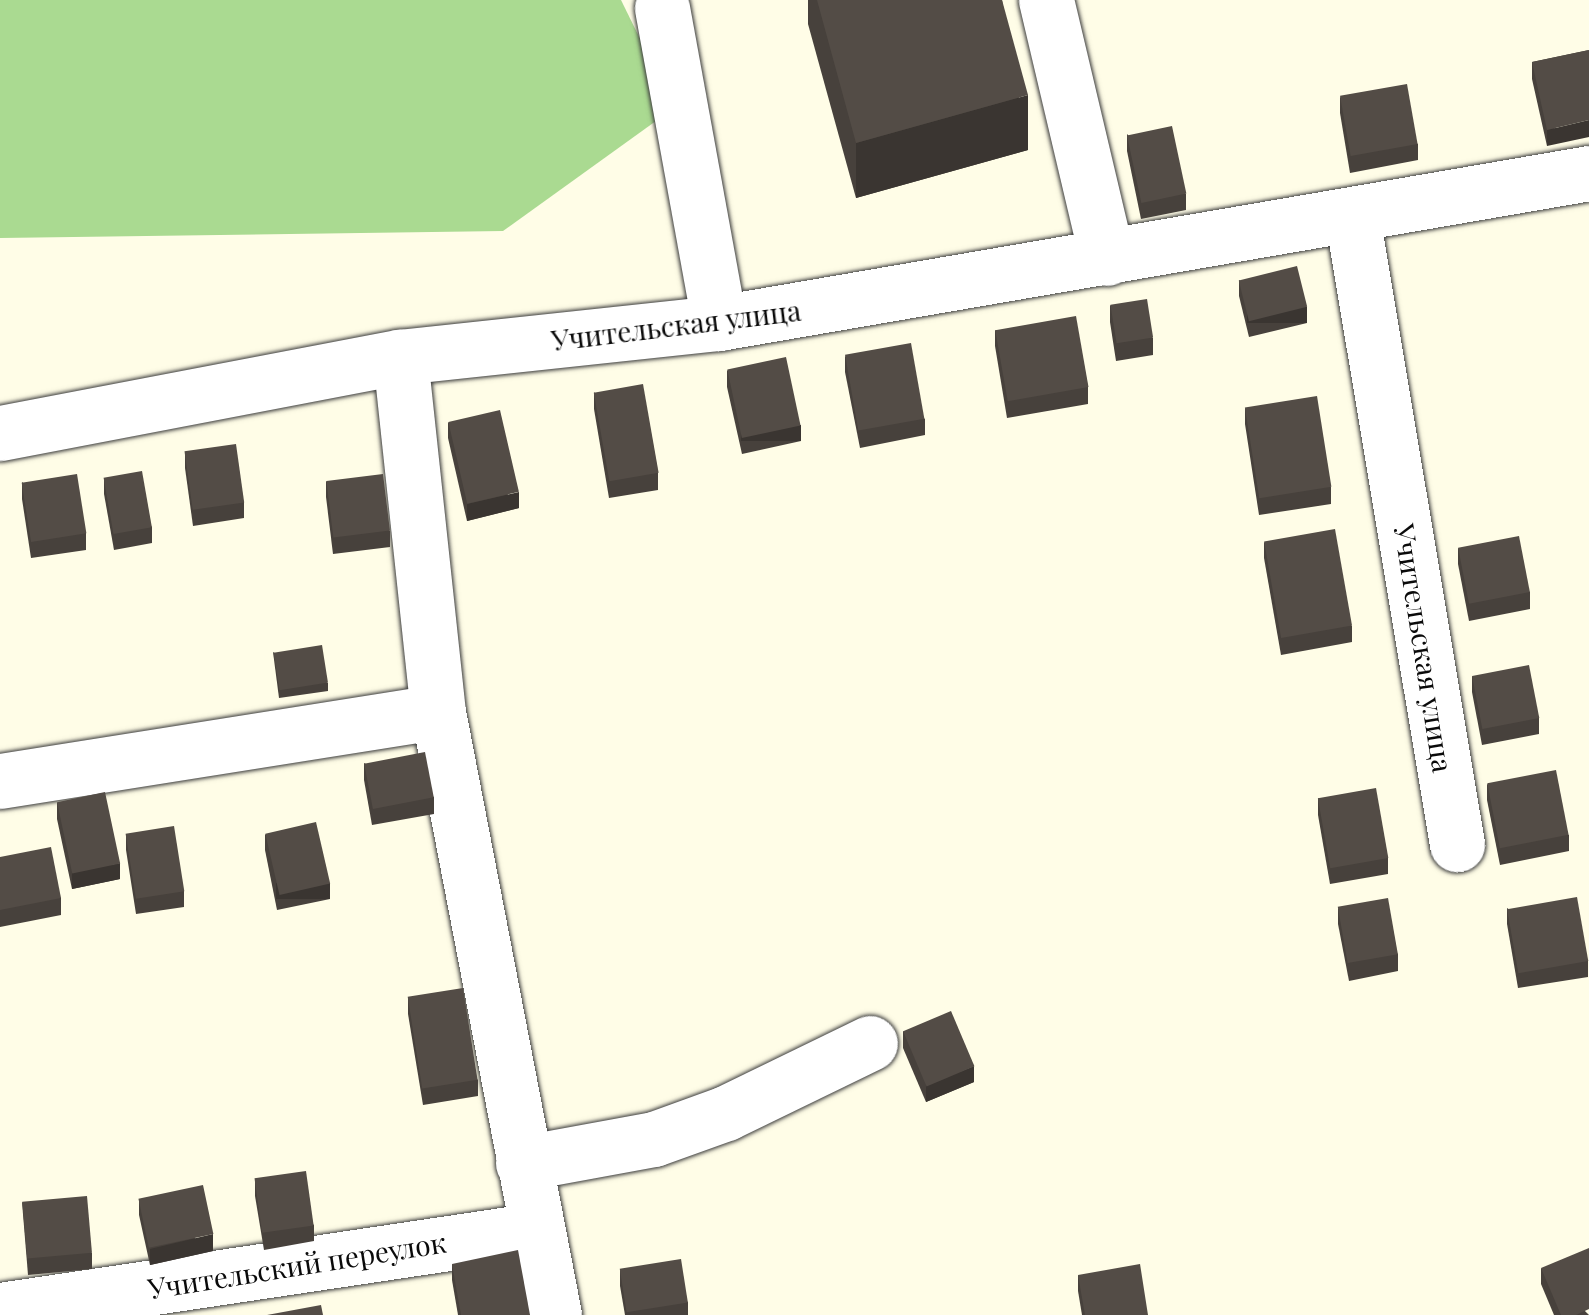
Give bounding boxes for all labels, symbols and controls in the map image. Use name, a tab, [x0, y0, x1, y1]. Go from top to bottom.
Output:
street label: Учительская улица	[549, 293, 803, 357]
street label: Учительская улица	[1388, 521, 1460, 775]
street label: Учительский переулок	[146, 1225, 448, 1305]

